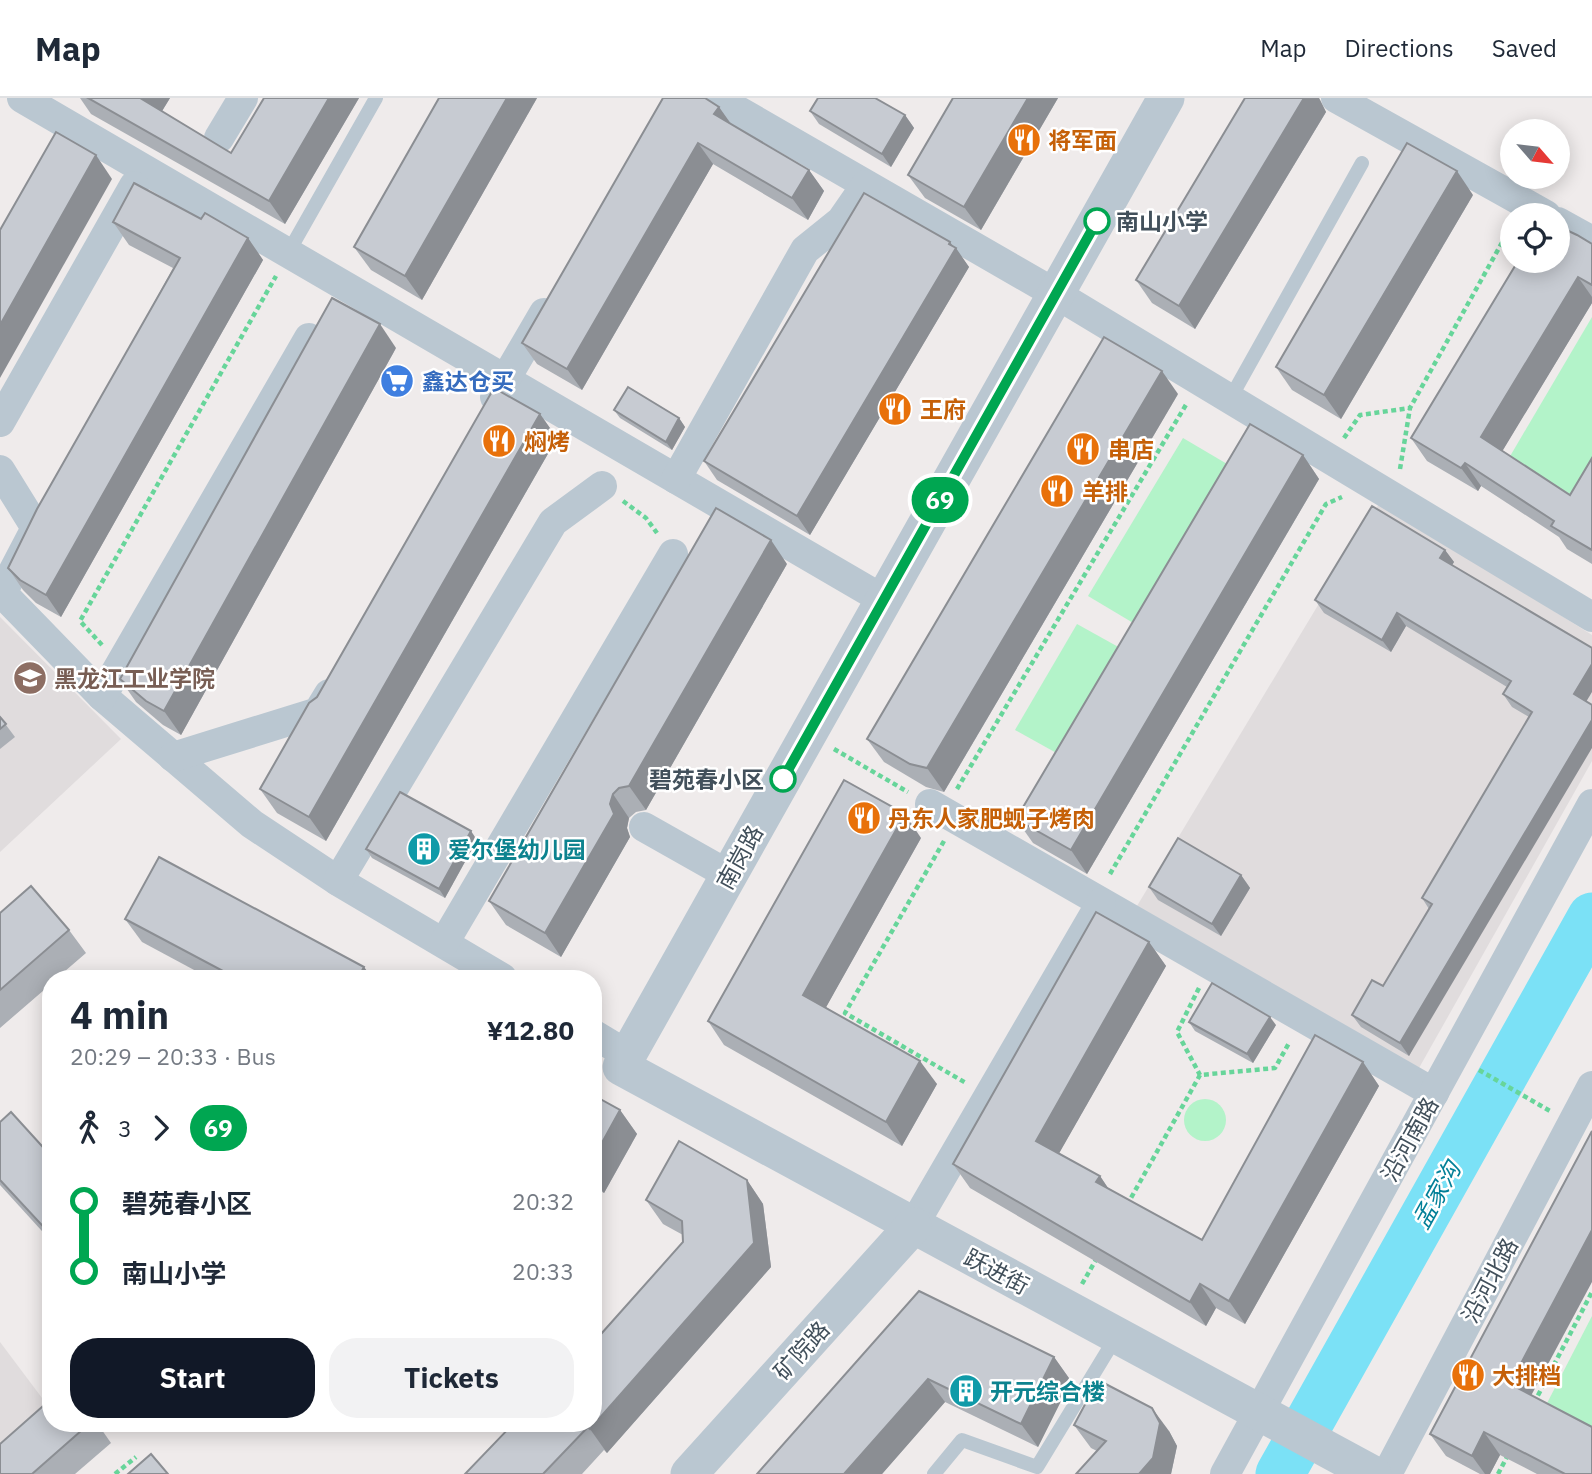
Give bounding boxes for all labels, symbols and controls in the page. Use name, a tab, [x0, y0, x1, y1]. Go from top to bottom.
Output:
text: Map	[35, 27, 101, 70]
text: Map	[1260, 32, 1306, 64]
text: Directions	[1344, 32, 1454, 64]
text: Saved	[1492, 32, 1557, 64]
north arrow	[1500, 119, 1570, 189]
map controls	[1500, 119, 1570, 273]
restaurant icon: 将军面	[1005, 121, 1043, 159]
place label: 将军面	[1048, 125, 1117, 155]
button: locate	[1500, 203, 1570, 273]
place label: 南山小学	[1116, 206, 1208, 236]
marker: 南山小学	[1084, 208, 1110, 234]
supermarket icon: 鑫达仓买	[378, 362, 416, 400]
place label: 鑫达仓买	[422, 366, 514, 396]
restaurant icon: 王府	[876, 390, 914, 428]
place label: 王府	[920, 394, 966, 424]
restaurant icon: 焖烤	[480, 422, 518, 460]
place label: 焖烤	[524, 426, 570, 456]
restaurant icon: 串店	[1064, 430, 1102, 468]
place label: 串店	[1108, 434, 1154, 464]
restaurant icon: 羊排	[1038, 472, 1076, 510]
place label: 羊排	[1082, 476, 1128, 506]
line badge: 69	[908, 477, 972, 523]
text: 69	[926, 484, 954, 516]
school or university icon: 黑龙江工业学院	[11, 659, 49, 697]
place label: 黑龙江工业学院	[54, 663, 215, 693]
place label: 碧苑春小区	[649, 764, 764, 794]
marker: 碧苑春小区	[770, 766, 796, 792]
restaurant icon: 丹东人家肥蚬子烤肉	[845, 799, 883, 837]
place label: 丹东人家肥蚬子烤肉	[888, 803, 1095, 833]
street label: 南岗路	[709, 820, 769, 894]
building icon: 爱尔堡幼儿园	[405, 830, 443, 868]
place label: 爱尔堡幼儿园	[448, 834, 586, 864]
text: 4 min	[70, 990, 169, 1039]
text: ¥12.80	[487, 1013, 574, 1047]
text: 20:29 – 20:33 · Bus	[70, 1041, 276, 1071]
street label: 沿河南路	[1374, 1091, 1444, 1187]
icon: walk	[70, 1109, 108, 1147]
icon: forward	[142, 1109, 180, 1147]
text: 69	[204, 1112, 233, 1144]
text: 3	[118, 1113, 132, 1143]
water label: 孟家沟	[1405, 1153, 1469, 1234]
text: 碧苑春小区	[122, 1186, 252, 1220]
text: 20:32	[512, 1186, 574, 1216]
street label: 沿河北路	[1454, 1232, 1524, 1328]
street label: 跃进街	[959, 1242, 1035, 1300]
text: 南山小学	[122, 1256, 226, 1290]
text: 20:33	[512, 1256, 574, 1286]
street label: 矿院路	[767, 1314, 835, 1386]
button: Start	[70, 1338, 315, 1418]
button: Tickets	[329, 1338, 574, 1418]
restaurant icon: 大排档	[1449, 1356, 1487, 1394]
place label: 大排档	[1492, 1360, 1561, 1390]
building icon: 开元综合楼	[947, 1372, 985, 1410]
place label: 开元综合楼	[990, 1376, 1105, 1406]

